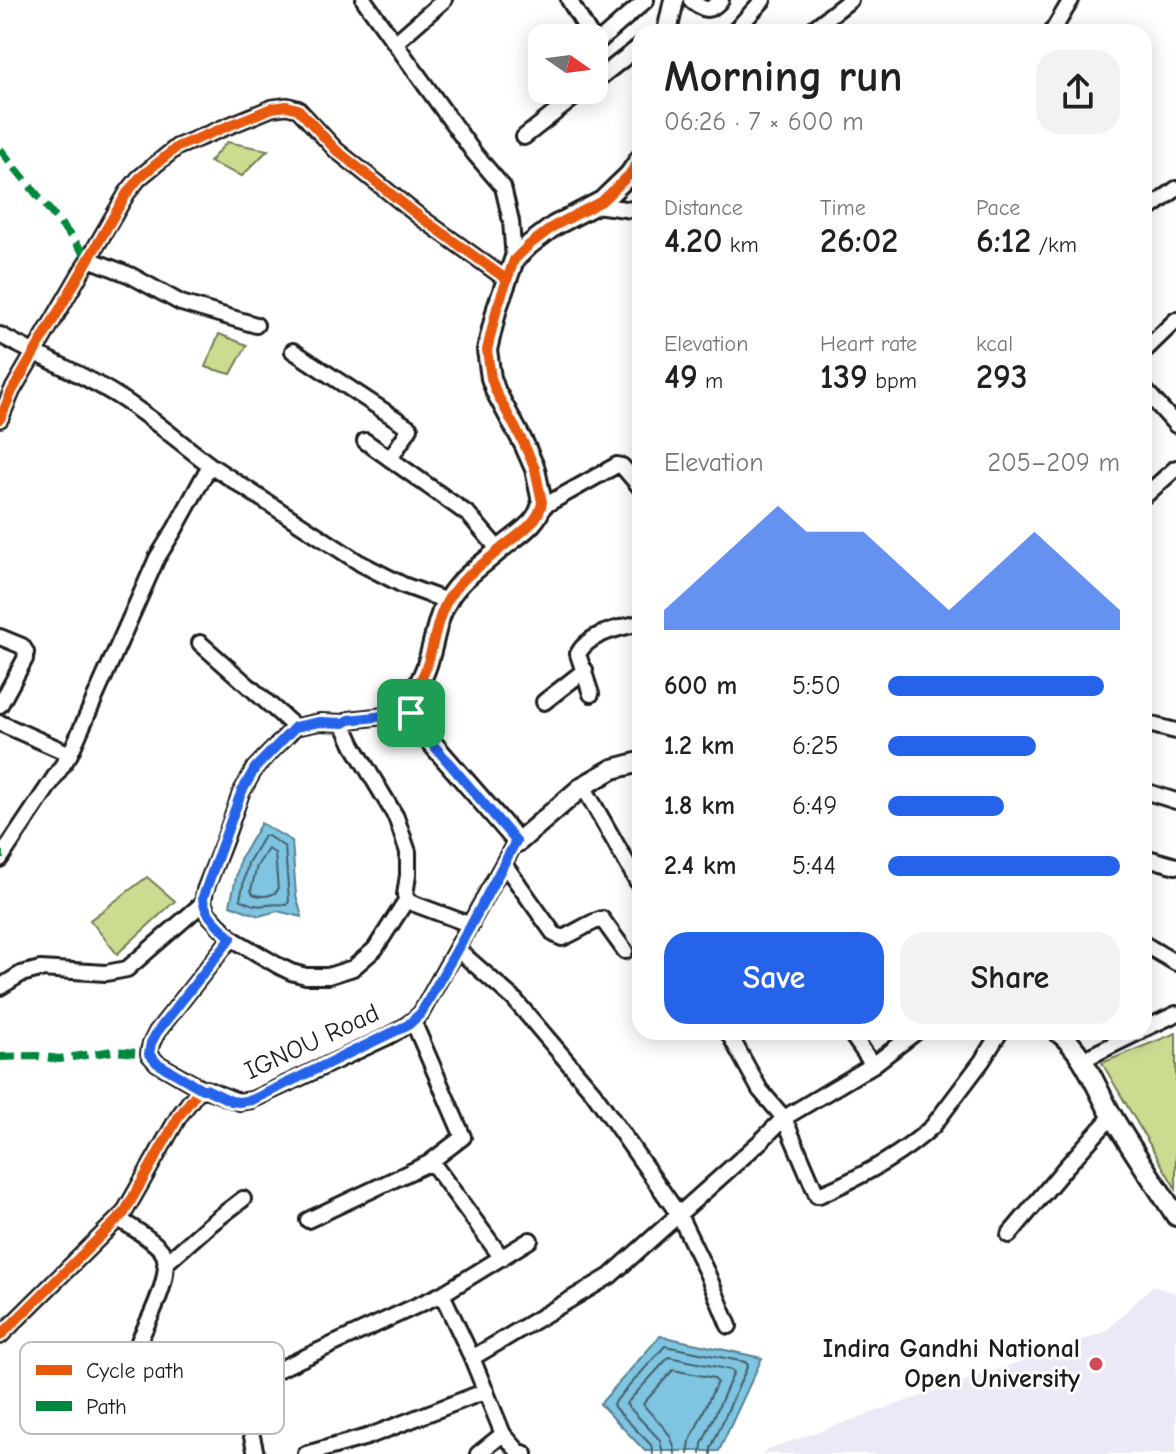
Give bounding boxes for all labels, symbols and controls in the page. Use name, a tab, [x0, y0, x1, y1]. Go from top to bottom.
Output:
north arrow	[528, 24, 608, 104]
map controls	[528, 24, 608, 104]
button: share	[1036, 50, 1120, 134]
text: Morning run	[664, 51, 903, 102]
text: 06:26 · 7 × 600 m	[664, 107, 864, 137]
text: Distance	[664, 195, 743, 221]
text: Time	[820, 195, 866, 221]
text: Pace	[976, 195, 1020, 221]
text: 4.20	[664, 221, 722, 261]
text: 26:02	[820, 221, 898, 261]
text: 6:12	[976, 221, 1031, 261]
text: km	[722, 232, 759, 258]
text: /km	[1031, 232, 1077, 258]
text: Elevation	[664, 331, 748, 357]
text: Heart rate	[820, 331, 917, 357]
text: kcal	[976, 331, 1013, 357]
text: 49	[664, 357, 698, 397]
text: 139	[820, 357, 868, 397]
text: 293	[976, 357, 1027, 397]
text: m	[698, 368, 723, 394]
text: bpm	[868, 368, 917, 394]
text: Elevation	[664, 448, 764, 478]
text: 205–209 m	[987, 448, 1120, 478]
text: 600 m	[664, 671, 737, 701]
text: 5:50	[792, 671, 841, 701]
pin	[377, 679, 445, 747]
icon: arrive	[389, 691, 433, 735]
text: 1.2 km	[664, 731, 735, 761]
text: 6:25	[792, 731, 839, 761]
text: 1.8 km	[664, 791, 735, 821]
text: 6:49	[792, 791, 837, 821]
text: 2.4 km	[664, 851, 736, 881]
text: 5:44	[792, 851, 836, 881]
button: Save	[664, 932, 884, 1024]
button: Share	[900, 932, 1120, 1024]
street label: IGNOU Road	[240, 998, 384, 1086]
place label: Indira Gandhi National Open University	[823, 1334, 1080, 1394]
legend	[20, 1342, 284, 1434]
marker: Indira Gandhi National Open University	[1087, 1355, 1105, 1373]
text: Cycle path	[86, 1358, 184, 1384]
text: Path	[86, 1394, 127, 1420]

